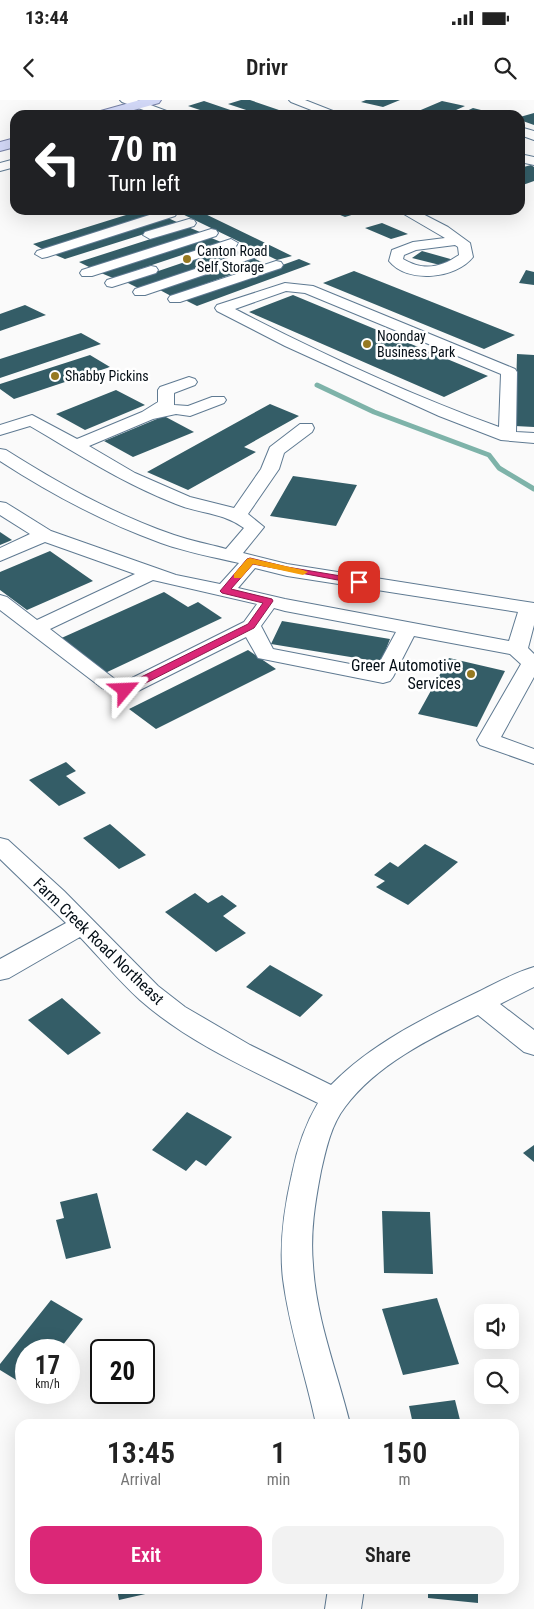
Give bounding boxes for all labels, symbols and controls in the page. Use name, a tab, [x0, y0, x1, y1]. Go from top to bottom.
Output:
text: 13:44	[25, 6, 69, 29]
icon: back	[15, 54, 43, 82]
icon: search	[491, 54, 519, 82]
text: Drivr	[246, 55, 288, 80]
text: 70 m	[108, 129, 177, 170]
icon: left	[25, 130, 90, 195]
text: Turn left	[108, 171, 180, 196]
place label: Canton Road Self Storage	[197, 243, 268, 275]
marker: Canton Road Self Storage	[181, 253, 193, 265]
place label: Noonday Business Park	[377, 328, 456, 360]
marker: Noonday Business Park	[361, 338, 373, 350]
place label: Shabby Pickins	[65, 368, 149, 384]
marker: Shabby Pickins	[49, 370, 61, 382]
pin	[338, 561, 380, 603]
icon: arrive	[345, 568, 373, 596]
place label: Greer Automotive Services	[351, 656, 461, 693]
position arrow	[98, 663, 150, 715]
marker: Greer Automotive Services	[465, 668, 477, 680]
street label: Farm Creek Road Northeast	[29, 874, 168, 1009]
map controls	[474, 1304, 519, 1404]
button: sound	[474, 1304, 519, 1349]
speed limit sign: 20	[90, 1339, 155, 1404]
text: 17	[35, 1351, 60, 1380]
button: search	[474, 1359, 519, 1404]
text: km/h	[35, 1377, 60, 1391]
text: 13:45	[107, 1435, 175, 1470]
text: 1	[271, 1435, 286, 1470]
text: 150	[382, 1435, 427, 1470]
text: Arrival	[121, 1470, 161, 1489]
text: min	[267, 1470, 290, 1489]
text: m	[399, 1470, 411, 1489]
button: Exit	[30, 1526, 262, 1584]
button: Share	[272, 1526, 504, 1584]

